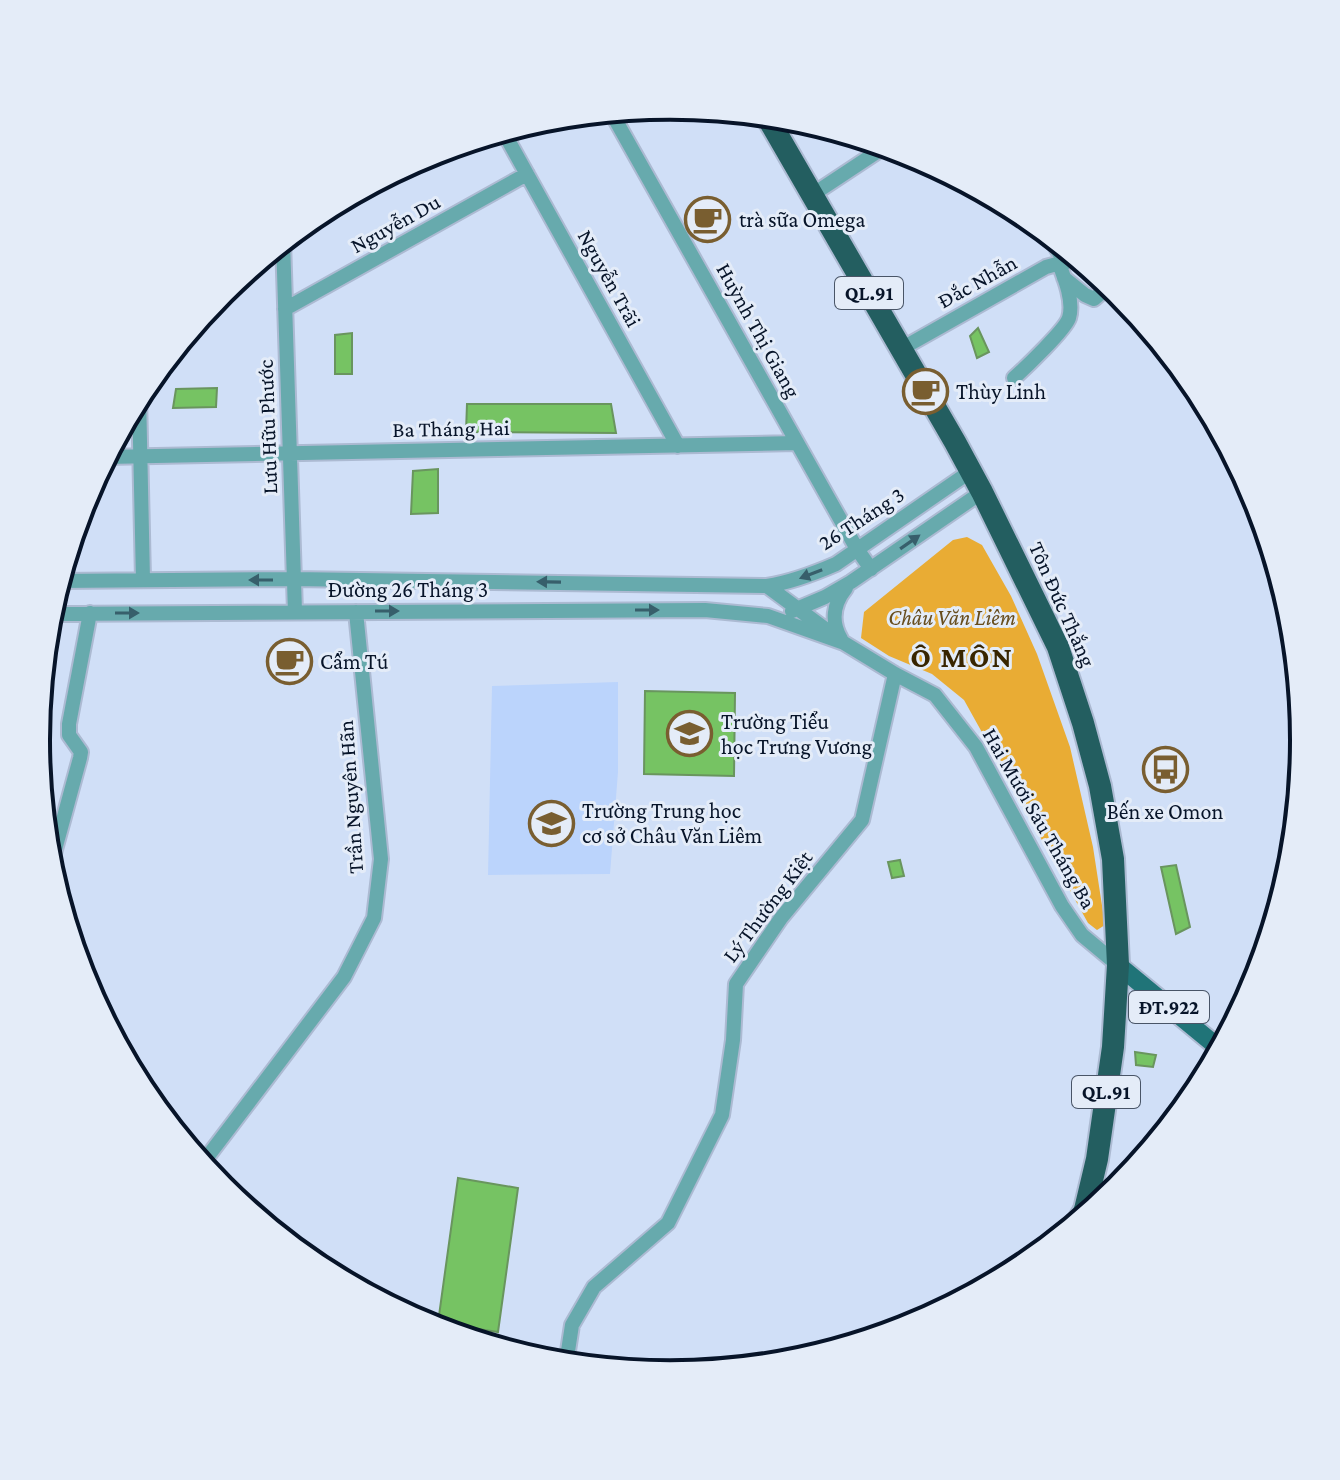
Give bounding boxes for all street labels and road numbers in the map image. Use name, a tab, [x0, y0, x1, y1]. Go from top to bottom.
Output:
street label: Nguyễn Du	[346, 188, 445, 258]
street label: Nguyễn Trãi	[573, 225, 647, 331]
street label: Đắc Nhẫn	[933, 249, 1021, 313]
street label: Huỳnh Thị Giang	[711, 259, 806, 402]
road number: QL.91	[835, 277, 903, 309]
street label: Lưu Hữu Phước	[253, 359, 282, 495]
street label: Ba Tháng Hai	[392, 415, 510, 442]
street label: 26 Tháng 3	[814, 482, 909, 555]
street label: Tôn Đức Thắng	[1024, 538, 1101, 671]
street label: Đường 26 Tháng 3	[328, 577, 488, 602]
street label: Trần Nguyên Hãn	[333, 719, 368, 875]
street label: Hai Mươi Sáu Tháng Ba	[978, 724, 1101, 913]
street label: Lý Thường Kiệt	[717, 845, 818, 967]
road number: ĐT.922	[1129, 991, 1209, 1023]
road number: QL.91	[1072, 1076, 1140, 1108]

